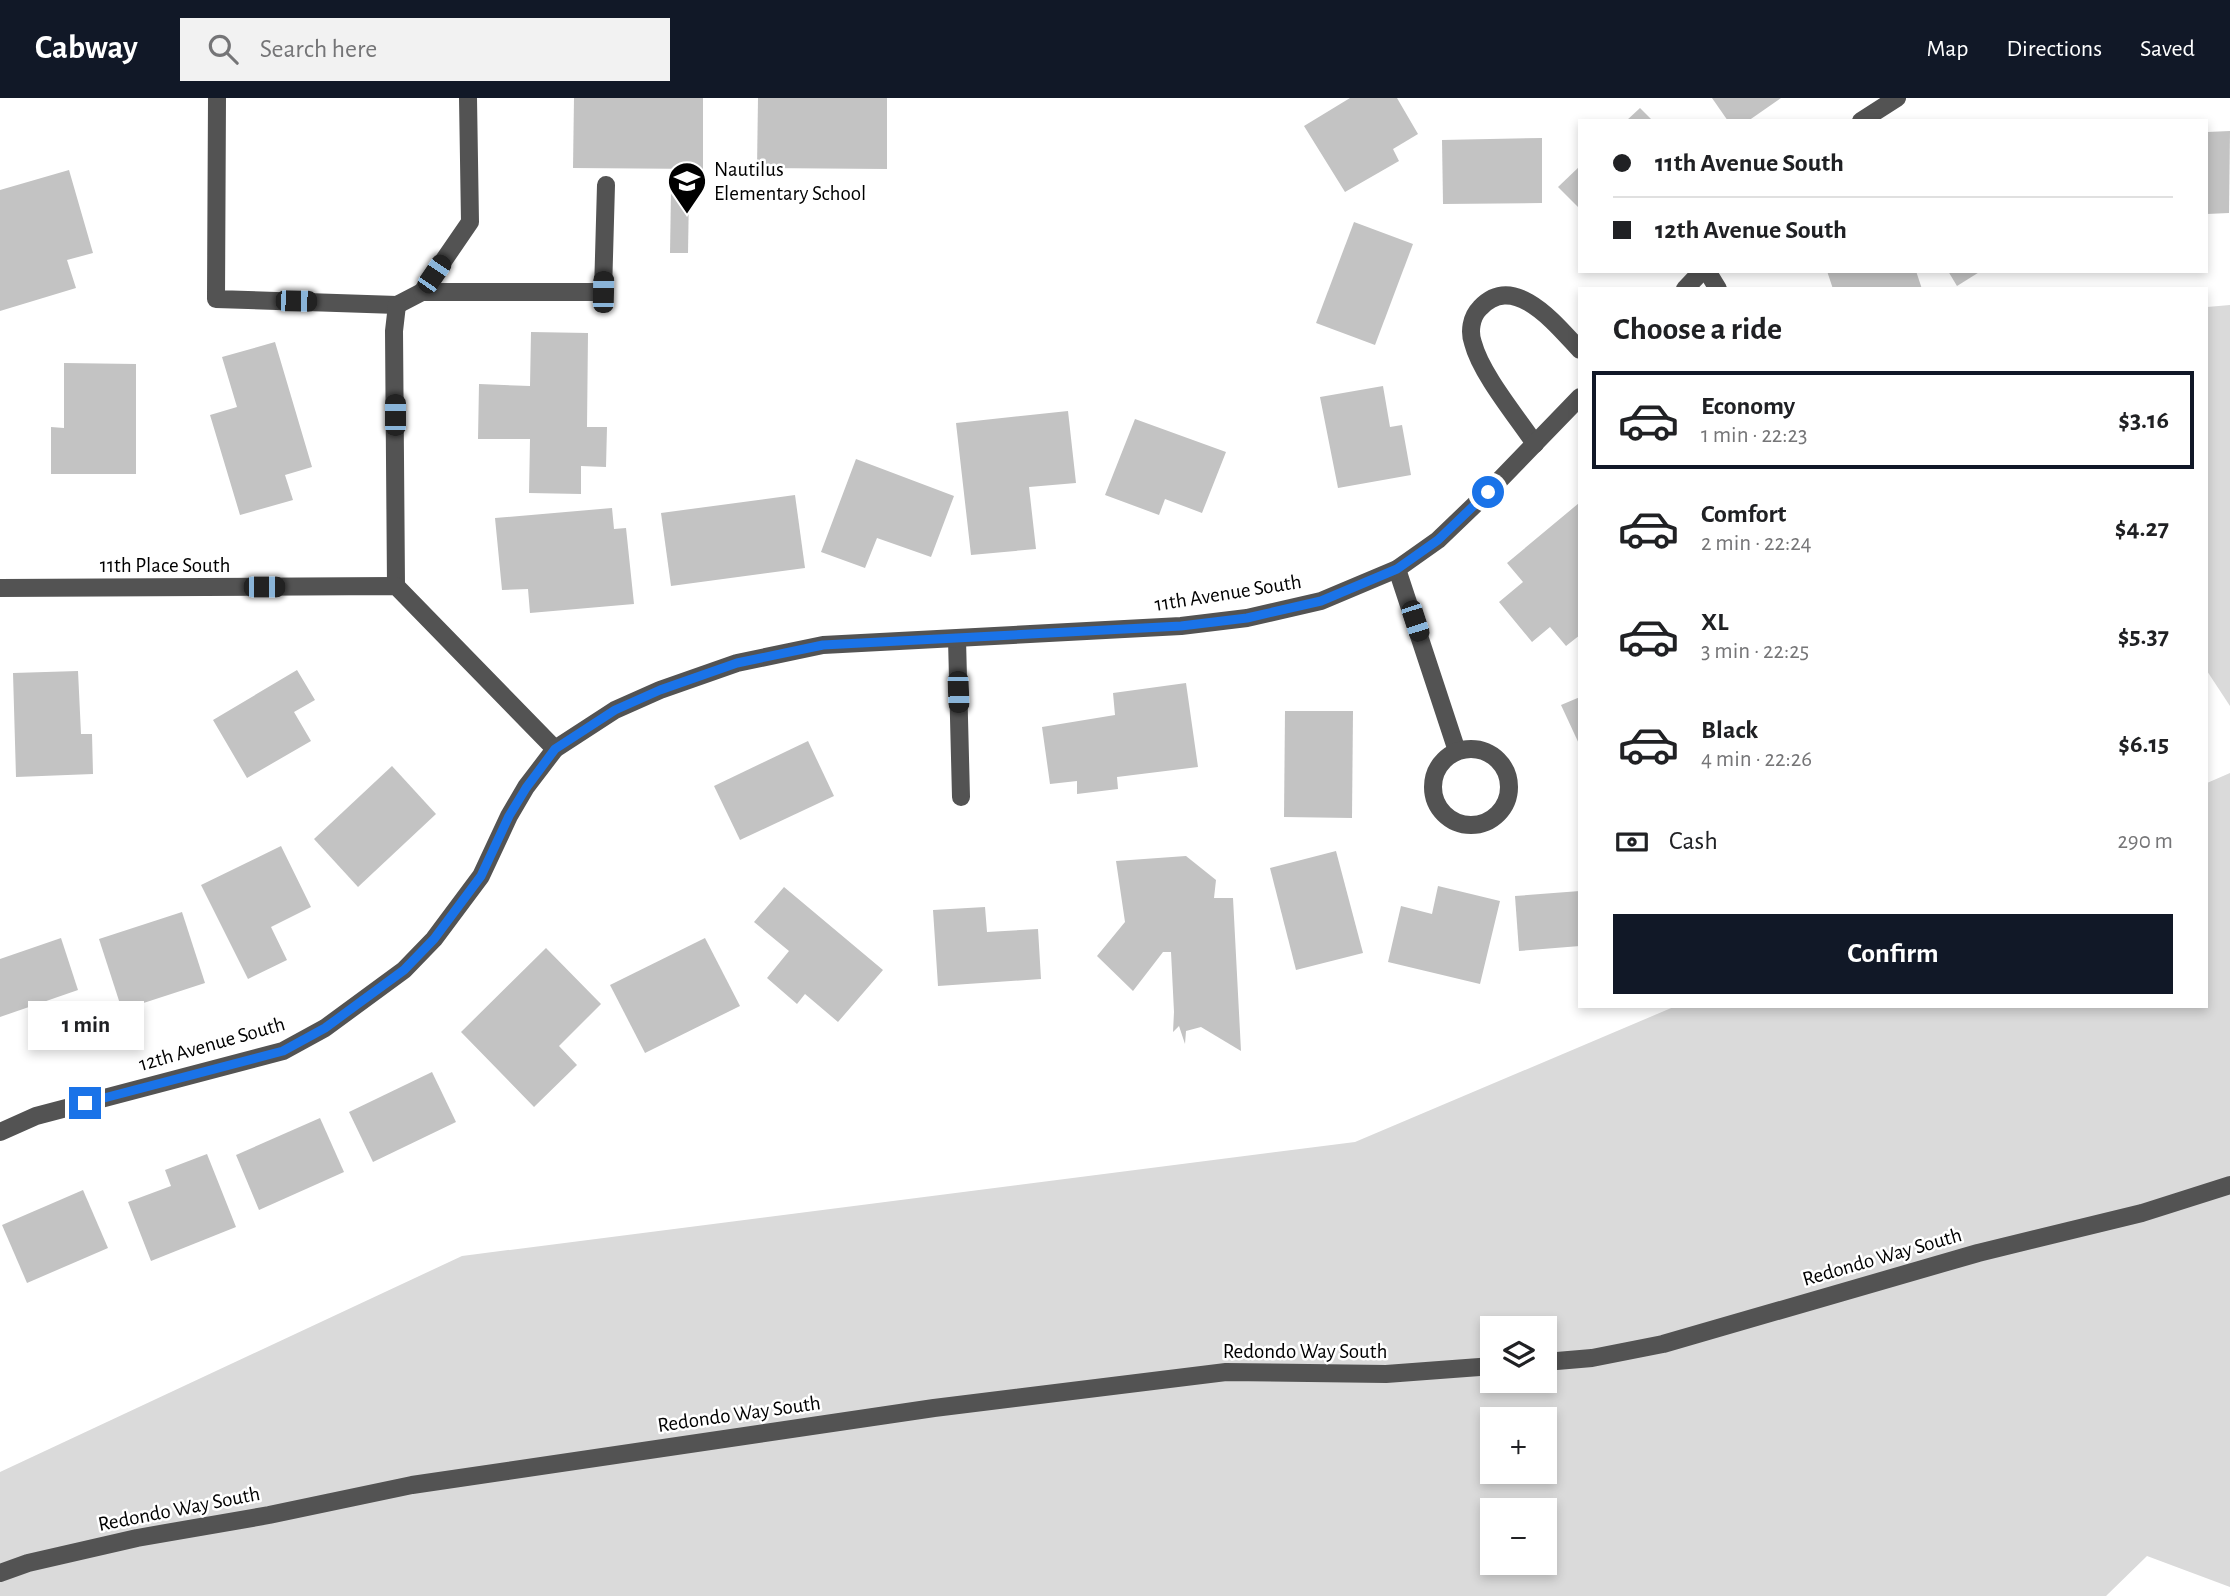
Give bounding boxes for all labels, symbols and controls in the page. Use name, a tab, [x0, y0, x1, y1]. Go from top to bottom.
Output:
search box	[180, 18, 670, 81]
icon: search	[204, 30, 242, 68]
text: Cabway	[35, 32, 138, 65]
text: Search here	[260, 36, 377, 62]
text: Map	[1926, 37, 1968, 61]
text: Directions	[2006, 37, 2102, 61]
text: Saved	[2140, 37, 2195, 61]
text: 11th Avenue South	[1655, 150, 1844, 176]
place label: Nautilus Elementary School	[714, 159, 866, 204]
school or university icon: Nautilus Elementary School	[666, 160, 708, 215]
text: 12th Avenue South	[1655, 217, 1847, 243]
car	[414, 251, 455, 297]
car	[593, 271, 614, 313]
car	[275, 290, 318, 312]
text: Choose a ride	[1613, 313, 1782, 345]
icon: car	[1617, 389, 1680, 452]
text: Economy	[1701, 393, 1795, 419]
car	[385, 394, 406, 436]
text: $3.16	[2118, 407, 2169, 433]
text: 1 min · 22:23	[1701, 424, 1808, 447]
route start	[1472, 476, 1504, 508]
icon: car	[1617, 497, 1680, 560]
text: Comfort	[1701, 501, 1786, 527]
text: $4.27	[2115, 515, 2169, 541]
text: 2 min · 22:24	[1701, 532, 1812, 555]
street label: 11th Place South	[100, 555, 230, 576]
street label: 11th Avenue South	[1153, 571, 1303, 615]
car	[244, 577, 286, 598]
car	[1399, 598, 1432, 644]
icon: car	[1617, 605, 1680, 668]
text: XL	[1701, 609, 1728, 635]
text: $5.37	[2118, 623, 2169, 649]
text: 3 min · 22:25	[1701, 640, 1809, 663]
car	[947, 671, 970, 713]
icon: car	[1617, 713, 1680, 776]
text: Black	[1701, 717, 1758, 743]
text: $6.15	[2118, 731, 2169, 757]
text: 4 min · 22:26	[1701, 748, 1812, 771]
icon: cash	[1613, 823, 1651, 861]
text: Cash	[1669, 828, 1718, 854]
text: 290 m	[2117, 830, 2173, 853]
button: Confirm	[1613, 914, 2173, 994]
callout: 1 min	[27, 1002, 143, 1051]
street label: 12th Avenue South	[137, 1013, 287, 1075]
text: 1 min	[62, 1014, 110, 1037]
route end	[69, 1087, 101, 1119]
street label: Redondo Way South	[1800, 1224, 1964, 1290]
map controls	[1480, 1316, 1557, 1575]
button: layers	[1480, 1316, 1557, 1393]
street label: Redondo Way South	[1223, 1341, 1387, 1362]
street label: Redondo Way South	[656, 1392, 822, 1436]
button: +	[1480, 1407, 1557, 1484]
street label: Redondo Way South	[96, 1483, 262, 1535]
button: −	[1480, 1498, 1557, 1575]

